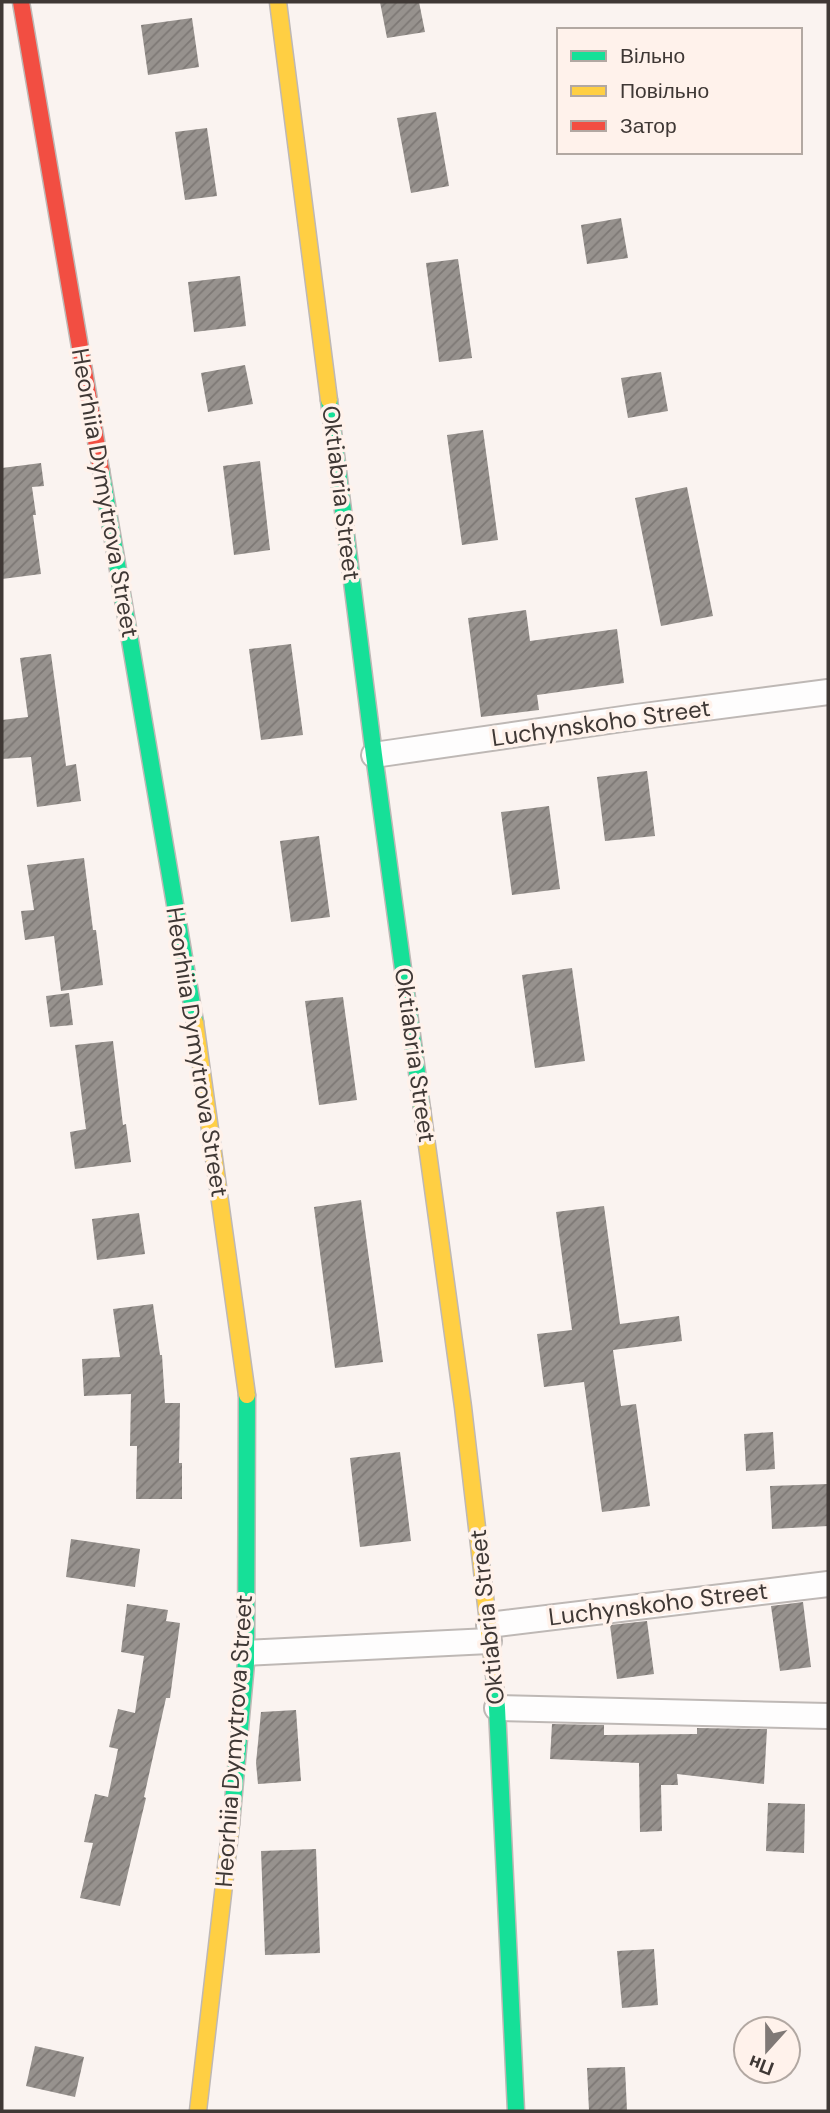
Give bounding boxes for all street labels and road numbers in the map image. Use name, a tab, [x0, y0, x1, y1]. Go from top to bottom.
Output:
street label: Heorhiia Dymytrova Street	[65, 346, 146, 640]
street label: Oktiabria Street	[315, 404, 368, 582]
street label: Luchynskoho Street	[490, 692, 712, 753]
street label: Heorhiia Dymytrova Street	[159, 905, 236, 1199]
street label: Oktiabria Street	[388, 966, 443, 1144]
street label: Oktiabria Street	[462, 1528, 511, 1706]
street label: Luchynskoho Street	[547, 1575, 769, 1632]
street label: Heorhiia Dymytrova Street	[208, 1594, 259, 1888]

